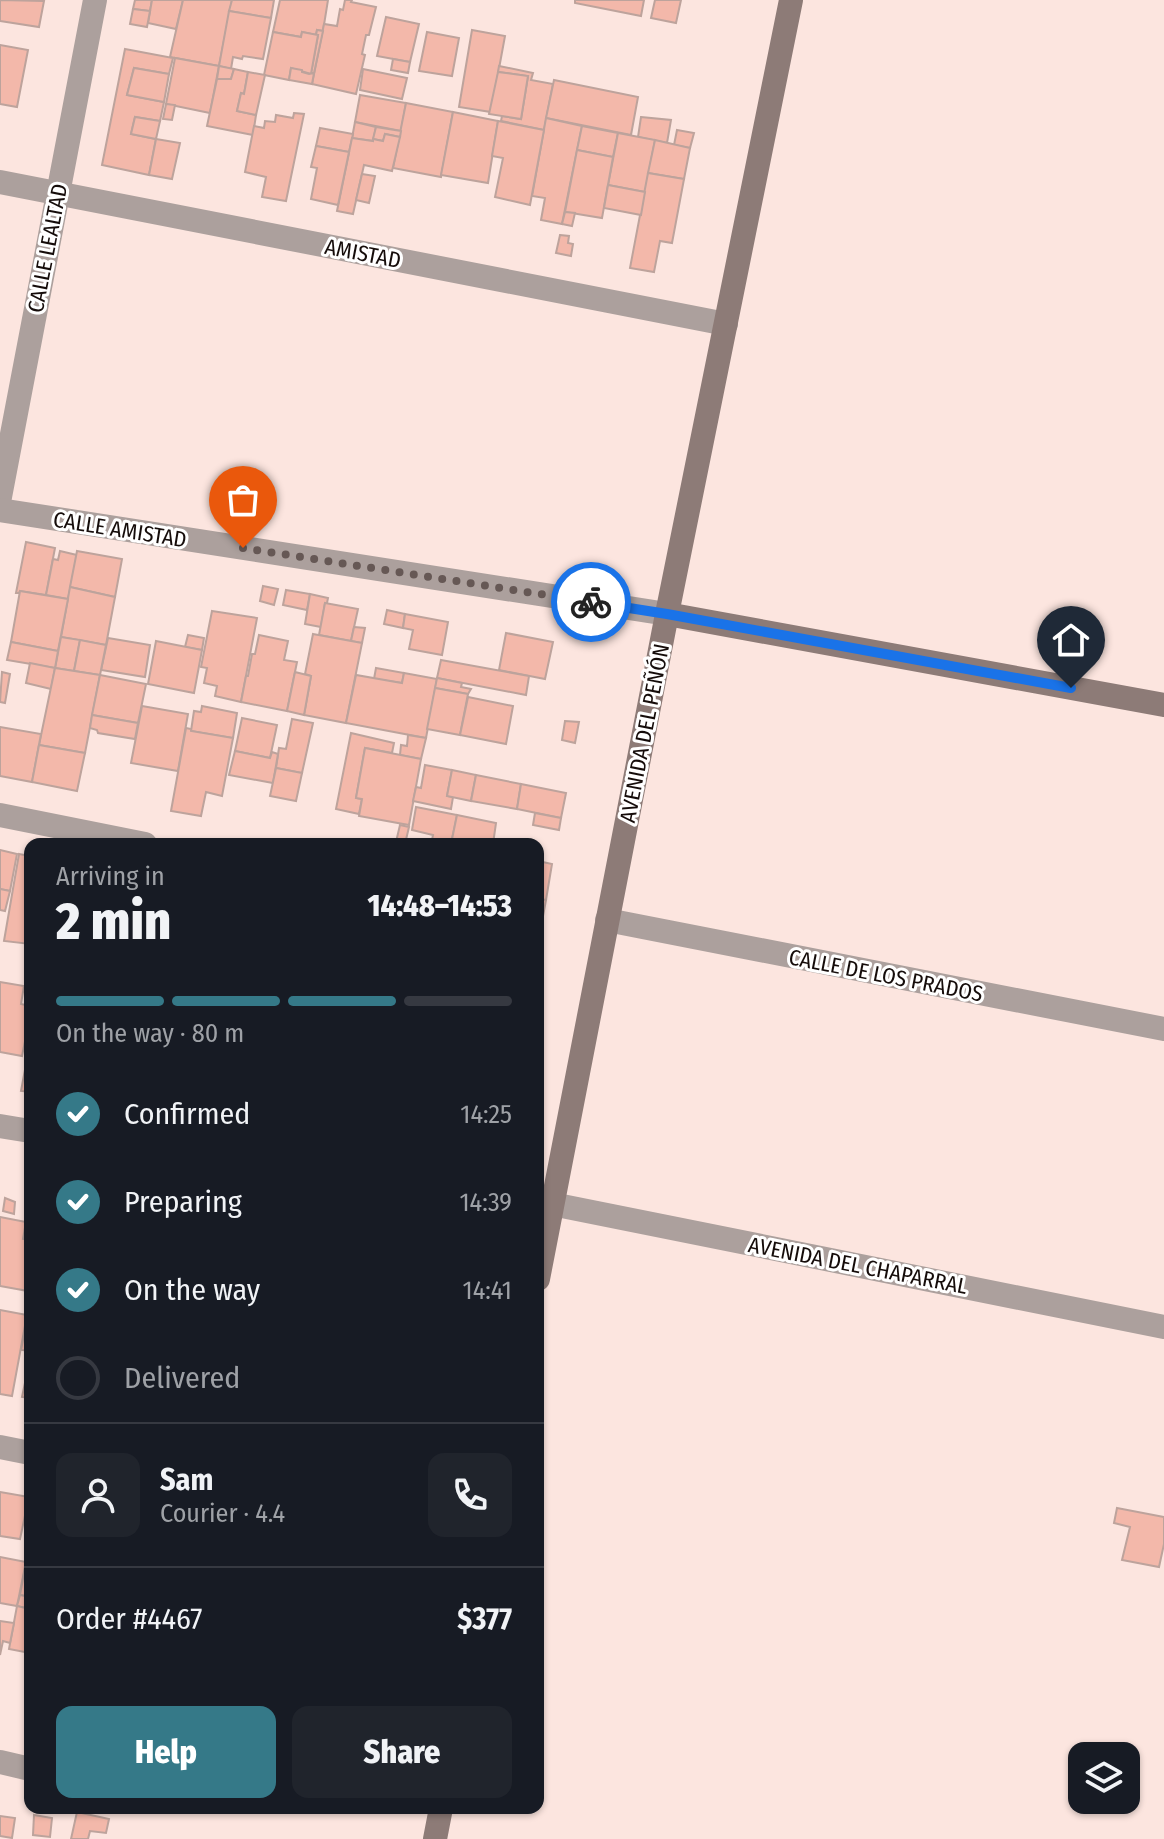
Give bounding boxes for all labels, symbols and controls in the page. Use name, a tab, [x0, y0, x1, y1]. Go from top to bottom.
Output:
street label: CALLE LEALTAD	[22, 181, 73, 315]
street label: AMISTAD	[323, 233, 403, 274]
pin	[209, 466, 277, 548]
icon: bag	[221, 478, 265, 522]
street label: CALLE AMISTAD	[51, 506, 188, 553]
courier	[551, 562, 631, 642]
icon: bike	[569, 580, 613, 624]
pin	[1037, 606, 1105, 688]
icon: home	[1049, 618, 1093, 662]
street label: AVENIDA DEL PEÑÓN	[614, 641, 675, 825]
text: Arriving in	[56, 861, 165, 892]
text: 14:48–14:53	[367, 888, 512, 924]
text: 2 min	[56, 890, 171, 953]
street label: CALLE DE LOS PRADOS	[787, 943, 985, 1008]
text: On the way · 80 m	[56, 1018, 244, 1049]
icon: check	[56, 1092, 100, 1136]
text: Confirmed	[124, 1096, 250, 1132]
text: 14:25	[460, 1099, 512, 1130]
icon: check	[56, 1180, 100, 1224]
text: Preparing	[124, 1184, 242, 1220]
text: 14:39	[459, 1187, 512, 1218]
street label: AVENIDA DEL CHAPARRAL	[746, 1231, 970, 1300]
icon: check	[56, 1268, 100, 1312]
text: On the way	[124, 1272, 260, 1308]
text: 14:41	[463, 1275, 512, 1306]
text: Delivered	[124, 1360, 240, 1396]
button: person	[56, 1453, 140, 1537]
button: phone	[428, 1453, 512, 1537]
text: Sam	[160, 1462, 213, 1498]
text: Courier · 4.4	[160, 1498, 285, 1529]
text: Order #4467	[56, 1601, 203, 1637]
text: $377	[457, 1601, 512, 1637]
button: Help	[56, 1706, 276, 1798]
button: Share	[292, 1706, 512, 1798]
map controls	[1068, 1742, 1140, 1814]
button: layers	[1068, 1742, 1140, 1814]

